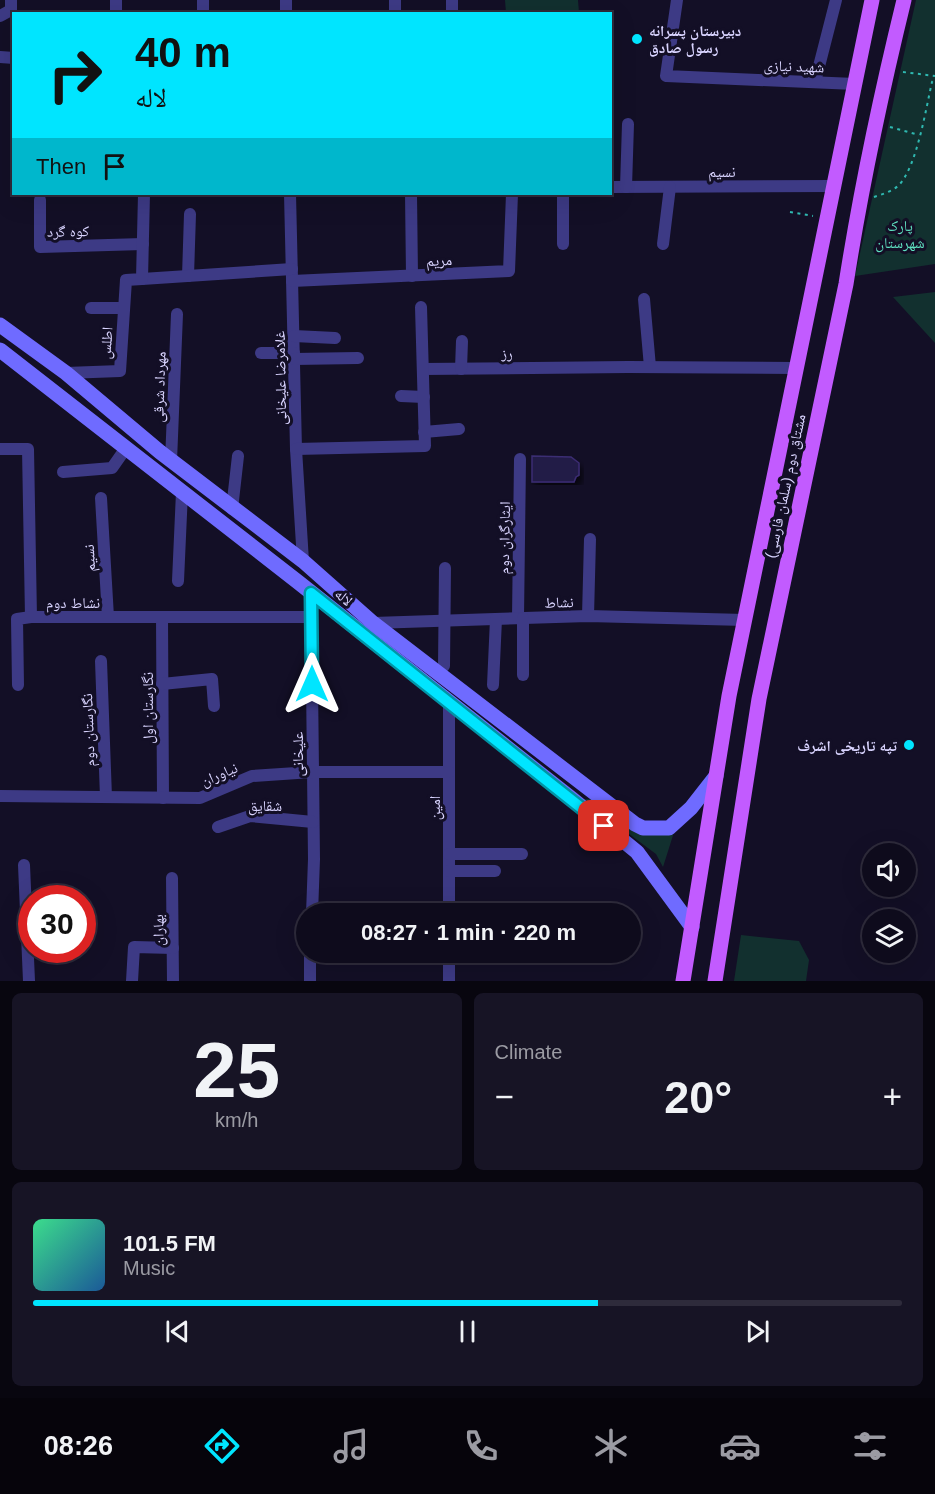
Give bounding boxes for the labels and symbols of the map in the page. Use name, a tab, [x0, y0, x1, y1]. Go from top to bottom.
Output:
place label: دبیرستان پسرانه رسول صادق	[649, 22, 741, 57]
marker: دبیرستان پسرانه رسول صادق	[630, 32, 644, 46]
street label: شهید نیازی	[763, 56, 825, 78]
street label: نسیم	[708, 163, 736, 182]
park label: پارک شهرستان	[875, 217, 925, 253]
street label: کوه گرد	[47, 222, 89, 241]
street label: مریم	[426, 251, 453, 271]
street label: اطلس	[96, 326, 118, 360]
street label: غلامرضا علیخانی	[271, 330, 291, 425]
street label: رز	[500, 344, 513, 363]
street label: مهرداد شرقی	[149, 351, 171, 423]
street label: مشتاق دوم (سلمان فارسی)	[761, 412, 811, 560]
street label: ایثارگران دوم	[495, 501, 515, 575]
street label: نسیم	[80, 544, 100, 572]
street label: لاله	[332, 585, 356, 609]
street label: نشاط	[544, 593, 574, 611]
street label: نشاط دوم	[46, 594, 100, 613]
position arrow	[280, 652, 344, 716]
street label: نگارستان اول	[139, 672, 158, 744]
street label: نگارستان دوم	[78, 693, 100, 767]
street label: علیخانی	[289, 731, 308, 776]
place label: تپه تاریخی اشرف	[797, 737, 897, 755]
marker: تپه تاریخی اشرف	[902, 738, 916, 752]
street label: نیاوران	[198, 759, 241, 791]
street label: امین	[426, 796, 445, 820]
street label: شقایق	[248, 797, 282, 816]
pin	[578, 800, 629, 851]
speed limit sign: 30	[18, 885, 96, 963]
street label: بهاران	[149, 914, 169, 946]

